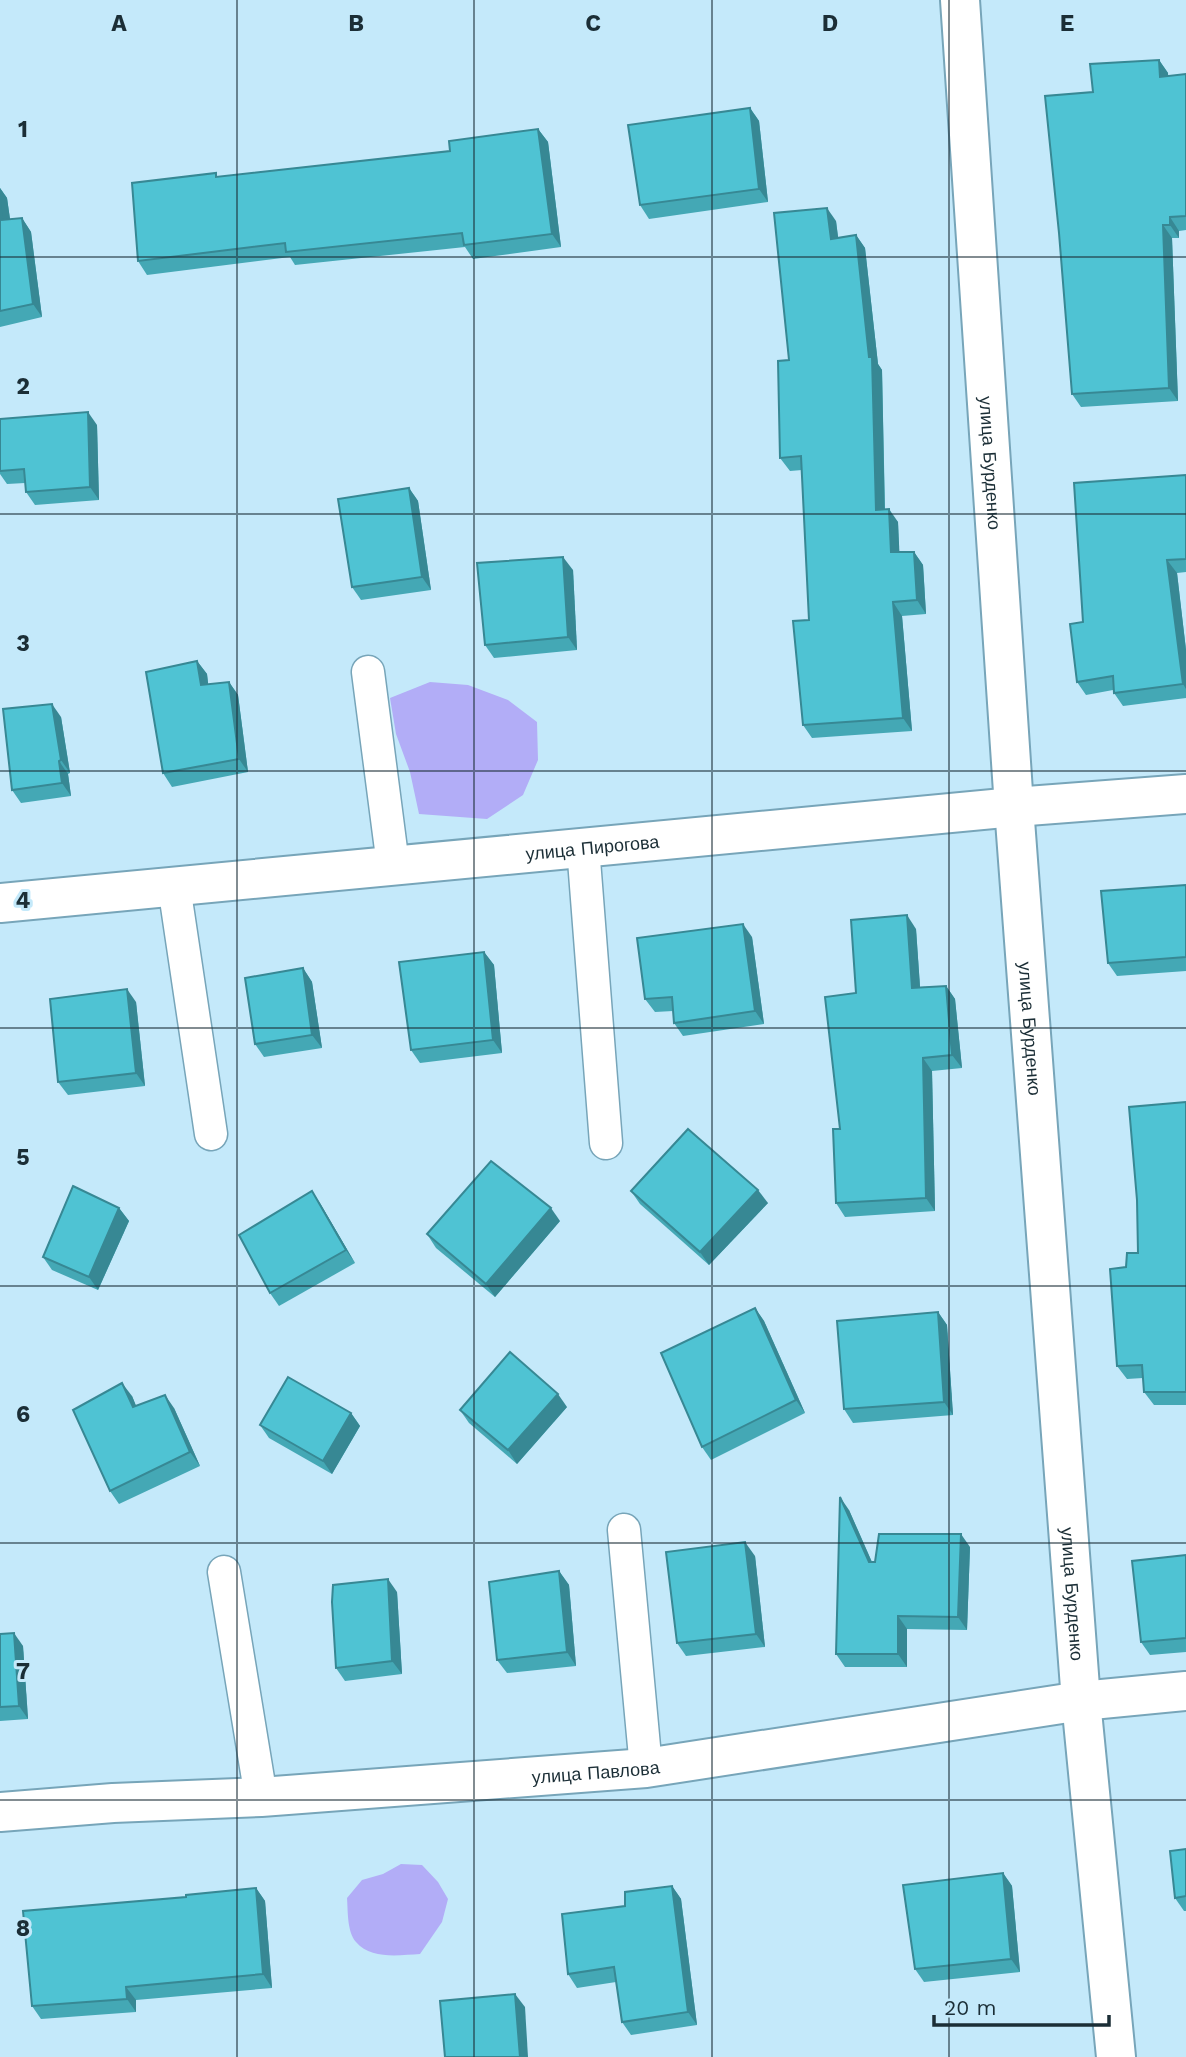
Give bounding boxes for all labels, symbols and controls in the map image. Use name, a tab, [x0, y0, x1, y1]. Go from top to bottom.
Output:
text: A	[111, 10, 127, 37]
text: B	[348, 10, 364, 37]
text: C	[585, 10, 601, 37]
text: D	[822, 10, 838, 37]
text: E	[1060, 10, 1074, 37]
text: 1	[18, 116, 28, 143]
text: 2	[16, 373, 30, 400]
street label: улица Бурденко	[976, 395, 1006, 531]
text: 3	[16, 630, 30, 657]
street label: улица Пирогова	[525, 830, 661, 864]
text: 4	[16, 887, 31, 914]
street label: улица Бурденко	[1015, 961, 1046, 1096]
text: 5	[16, 1144, 30, 1171]
text: 6	[16, 1401, 30, 1428]
street label: улица Бурденко	[1057, 1526, 1088, 1662]
text: 7	[16, 1658, 30, 1685]
street label: улица Павлова	[531, 1755, 662, 1787]
text: 8	[16, 1915, 30, 1942]
scale bar	[934, 1983, 1109, 2027]
text: 20 m	[944, 1995, 996, 2020]

